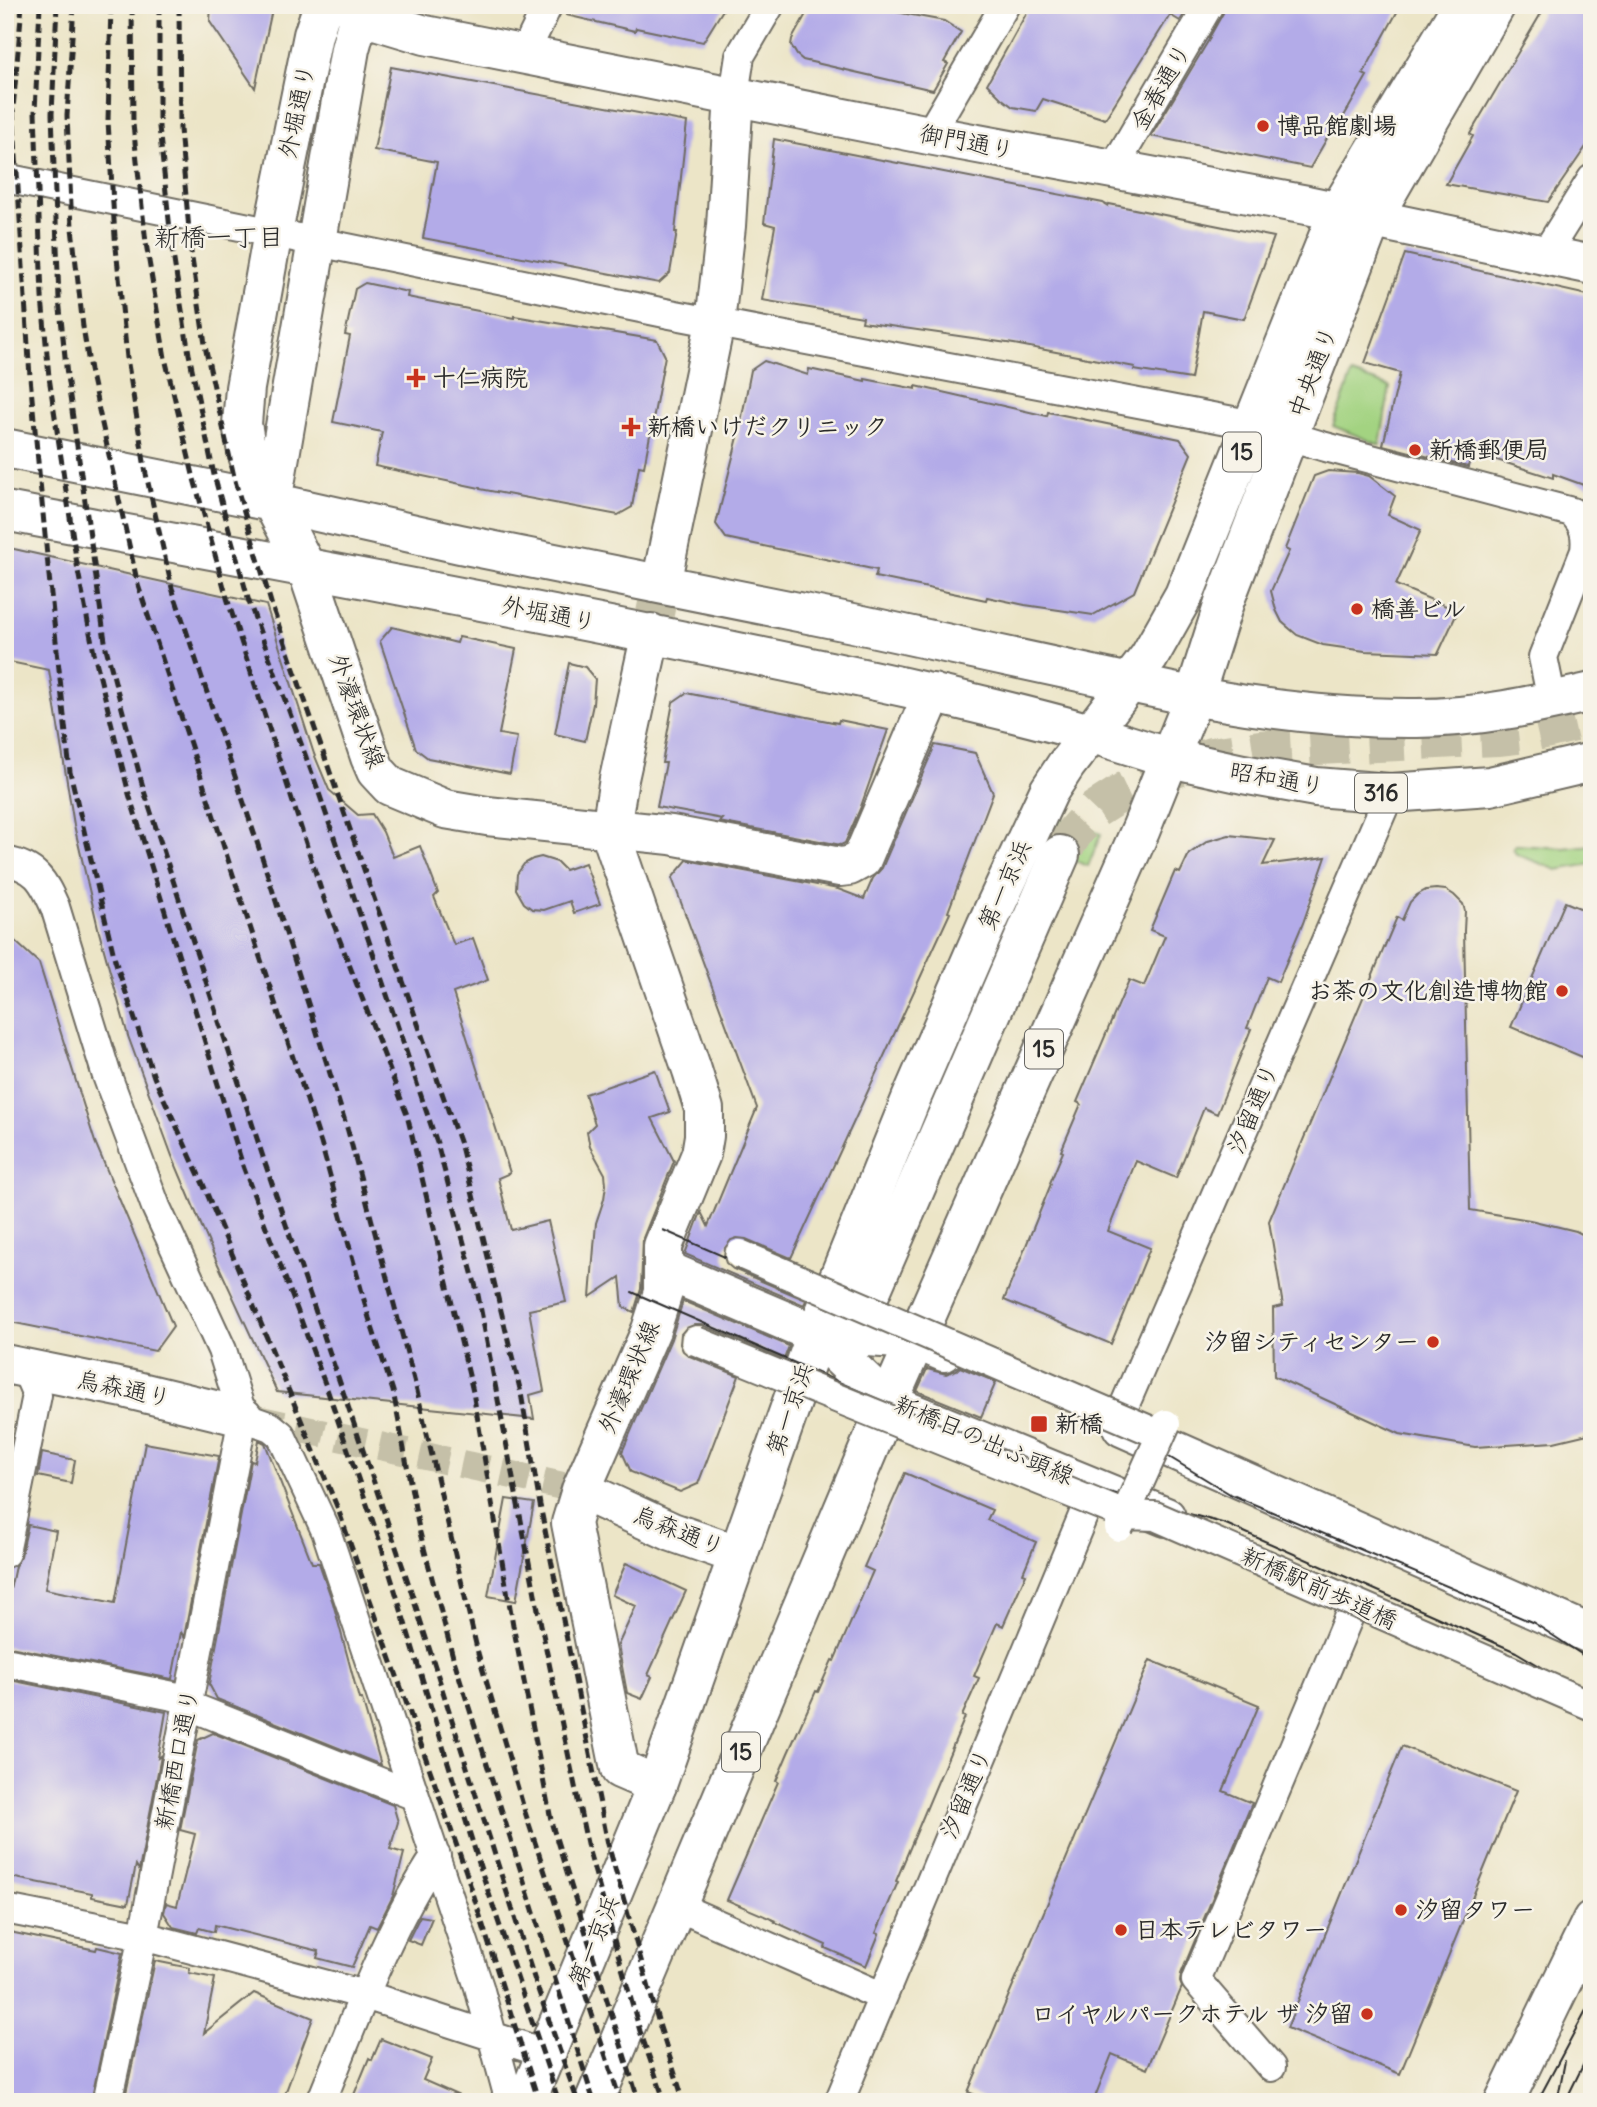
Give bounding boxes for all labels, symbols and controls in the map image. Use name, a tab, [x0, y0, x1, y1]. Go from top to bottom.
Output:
street label: 金春通り	[1123, 37, 1197, 136]
street label: 外堀通り	[271, 61, 321, 161]
place label: 博品館劇場	[1277, 110, 1397, 140]
street label: 御門通り	[917, 117, 1017, 165]
marker: 博品館劇場	[1255, 118, 1271, 134]
district label: 新橋一丁目	[154, 220, 284, 253]
street label: 中央通り	[1281, 321, 1343, 422]
place label: 十仁病院	[432, 362, 528, 392]
marker: 十仁病院	[406, 368, 426, 388]
place label: 新橋いけだクリニック	[647, 411, 888, 441]
marker: 新橋いけだクリニック	[621, 417, 641, 437]
road number: 15	[1223, 432, 1261, 472]
place label: 新橋郵便局	[1429, 434, 1549, 464]
marker: 新橋郵便局	[1407, 442, 1423, 458]
street label: 外堀通り	[499, 589, 599, 637]
place label: 橋善ビル	[1371, 593, 1467, 623]
marker: 橋善ビル	[1349, 601, 1365, 617]
street label: 外濠環状線	[323, 649, 393, 772]
street label: 昭和通り	[1227, 755, 1327, 801]
road number: 316	[1355, 774, 1407, 813]
street label: 第一京浜	[971, 835, 1037, 935]
place label: お茶の文化創造博物館	[1308, 975, 1548, 1005]
marker: お茶の文化創造博物館	[1554, 983, 1570, 999]
road number: 15	[1025, 1030, 1063, 1068]
street label: 汐留通り	[1220, 1059, 1285, 1159]
street label: 外濠環状線	[591, 1316, 665, 1438]
place label: 汐留シティセンター	[1204, 1326, 1419, 1356]
marker: 汐留シティセンター	[1425, 1334, 1441, 1350]
street label: 第一京浜	[759, 1358, 819, 1459]
street label: 烏森通り	[74, 1363, 174, 1413]
street label: 新橋日の出ふ頭線	[890, 1388, 1079, 1490]
place label: 新橋	[1055, 1408, 1103, 1438]
marker: 新橋	[1029, 1414, 1049, 1434]
street label: 烏森通り	[629, 1498, 729, 1562]
street label: 新橋駅前歩道橋	[1237, 1539, 1402, 1635]
street label: 新橋西口通り	[148, 1685, 204, 1832]
road number: 15	[722, 1732, 760, 1772]
street label: 汐留通り	[933, 1744, 998, 1844]
street label: 第一京浜	[561, 1891, 625, 1991]
place label: 汐留タワー	[1415, 1894, 1535, 1924]
marker: 汐留タワー	[1393, 1902, 1409, 1918]
place label: 日本テレビタワー	[1135, 1914, 1327, 1944]
marker: 日本テレビタワー	[1113, 1922, 1129, 1938]
place label: ロイヤルパークホテル ザ 汐留	[1031, 1998, 1353, 2028]
marker: ロイヤルパークホテル ザ 汐留	[1359, 2006, 1375, 2022]

